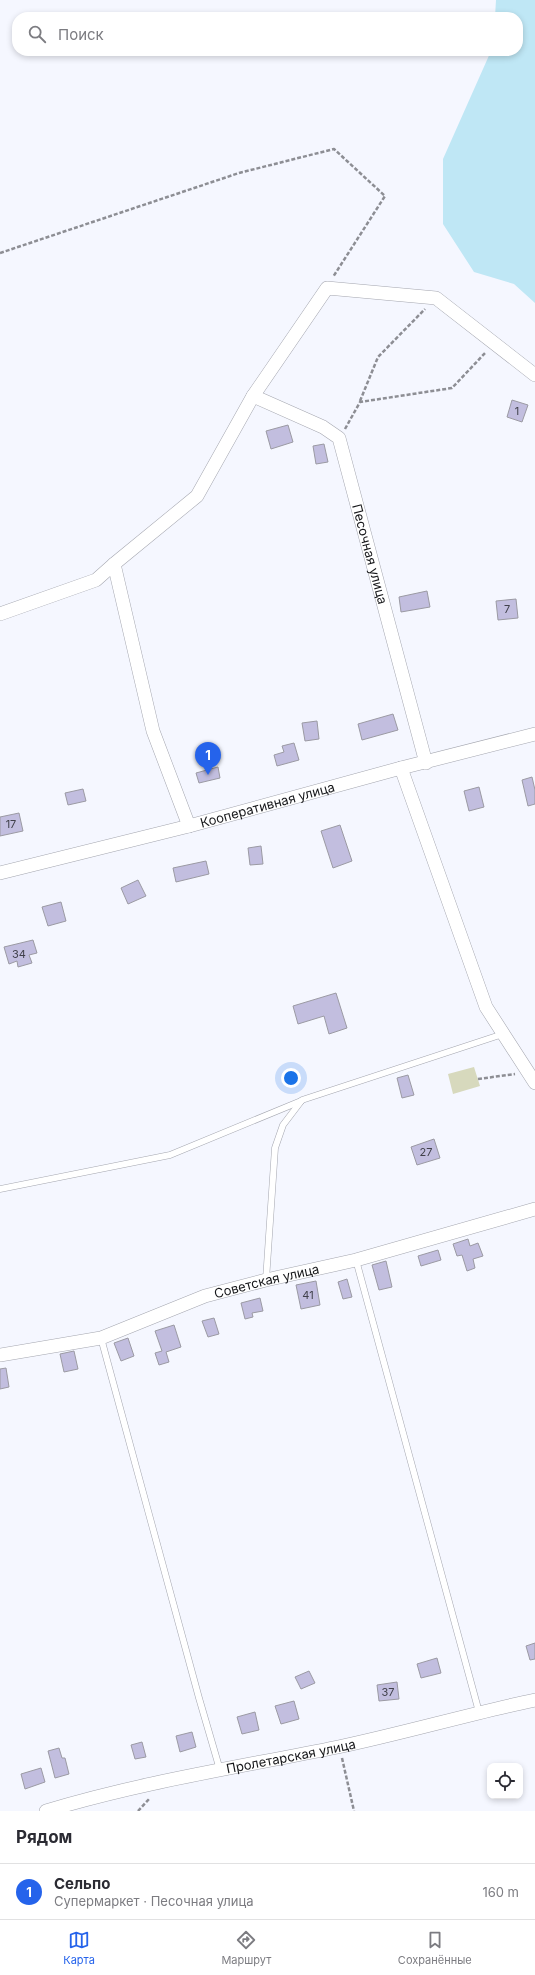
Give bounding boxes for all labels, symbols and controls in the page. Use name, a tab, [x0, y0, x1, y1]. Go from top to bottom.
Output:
search box	[12, 12, 523, 56]
icon: search	[26, 23, 48, 45]
text: Поиск	[58, 25, 104, 44]
house number: 1	[515, 404, 519, 418]
street label: Песочная улица	[349, 502, 391, 606]
house number: 7	[504, 602, 510, 616]
pin: 1	[195, 742, 221, 775]
street label: Кооперативная улица	[198, 779, 336, 831]
house number: 17	[6, 817, 16, 831]
house number: 34	[12, 947, 26, 961]
your location	[281, 1068, 301, 1088]
house number: 27	[420, 1145, 432, 1159]
street label: Советская улица	[212, 1260, 321, 1301]
house number: 41	[302, 1288, 314, 1302]
house number: 37	[381, 1685, 395, 1699]
street label: Пролетарская улица	[225, 1735, 357, 1777]
map controls	[487, 1763, 523, 1799]
button: locate	[487, 1763, 523, 1799]
text: Рядом	[16, 1827, 72, 1847]
text: Сельпо	[54, 1874, 110, 1893]
text: 1	[26, 1884, 32, 1900]
text: 160 m	[482, 1884, 519, 1900]
text: Супермаркет · Песочная улица	[54, 1893, 254, 1909]
tab: Карта	[63, 1929, 95, 1967]
tab: Маршрут	[221, 1929, 271, 1967]
tab: Сохранённые	[398, 1929, 472, 1967]

